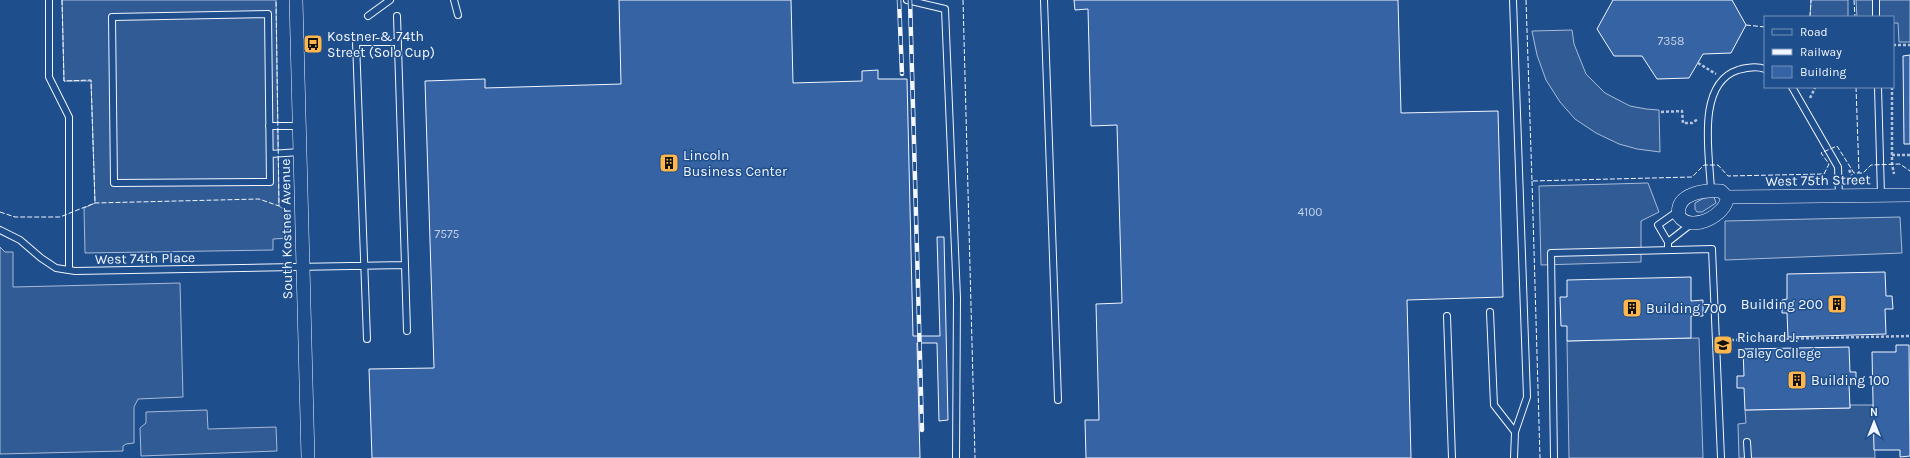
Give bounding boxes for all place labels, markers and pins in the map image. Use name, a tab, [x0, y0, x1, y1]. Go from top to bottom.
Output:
place label: Kostner & 74th Street (Solo Cup)	[327, 28, 435, 61]
bus stop icon: Kostner & 74th Street (Solo Cup)	[302, 33, 324, 55]
place label: Lincoln Business Center	[683, 147, 788, 180]
building icon: Lincoln Business Center	[658, 152, 680, 174]
building icon: Building 200	[1826, 293, 1848, 315]
place label: Building 200	[1741, 296, 1823, 313]
building icon: Building 700	[1621, 297, 1643, 319]
place label: Building 700	[1646, 300, 1727, 317]
place label: Richard J. Daley College	[1737, 329, 1821, 362]
school or university icon: Richard J. Daley College	[1712, 334, 1734, 356]
building icon: Building 100	[1786, 369, 1808, 391]
place label: Building 100	[1811, 372, 1890, 389]

